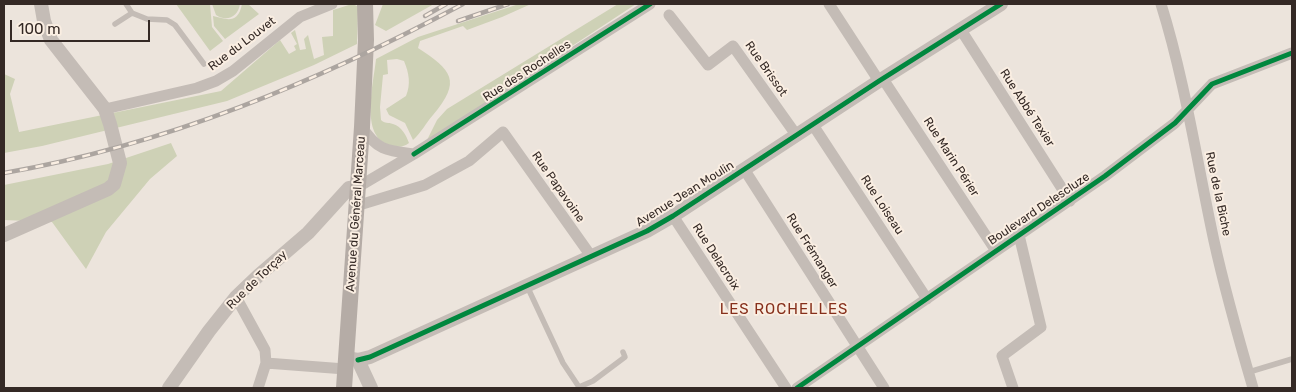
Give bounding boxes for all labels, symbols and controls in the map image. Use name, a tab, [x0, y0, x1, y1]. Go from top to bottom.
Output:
scale bar	[12, 10, 152, 42]
street label: Rue du Louvet	[205, 14, 279, 74]
text: 100 m	[18, 20, 60, 38]
street label: Rue des Rochelles	[480, 37, 574, 105]
street label: Rue Brissot	[742, 39, 790, 99]
street label: Rue Abbé Texier	[997, 66, 1057, 150]
street label: Rue Marin Périer	[920, 115, 982, 199]
street label: Avenue du Général Marceau	[343, 136, 369, 292]
street label: Rue Papavoine	[528, 149, 588, 225]
street label: Rue de la Biche	[1202, 151, 1234, 237]
street label: Avenue Jean Moulin	[633, 158, 737, 230]
street label: Boulevard Delescluze	[986, 170, 1092, 248]
street label: Rue Loiseau	[857, 173, 907, 237]
street label: Rue Frémanger	[783, 211, 841, 291]
street label: Rue Delacroix	[689, 221, 743, 293]
street label: Rue de Torçay	[224, 248, 290, 312]
district label: LES ROCHELLES	[718, 301, 850, 319]

